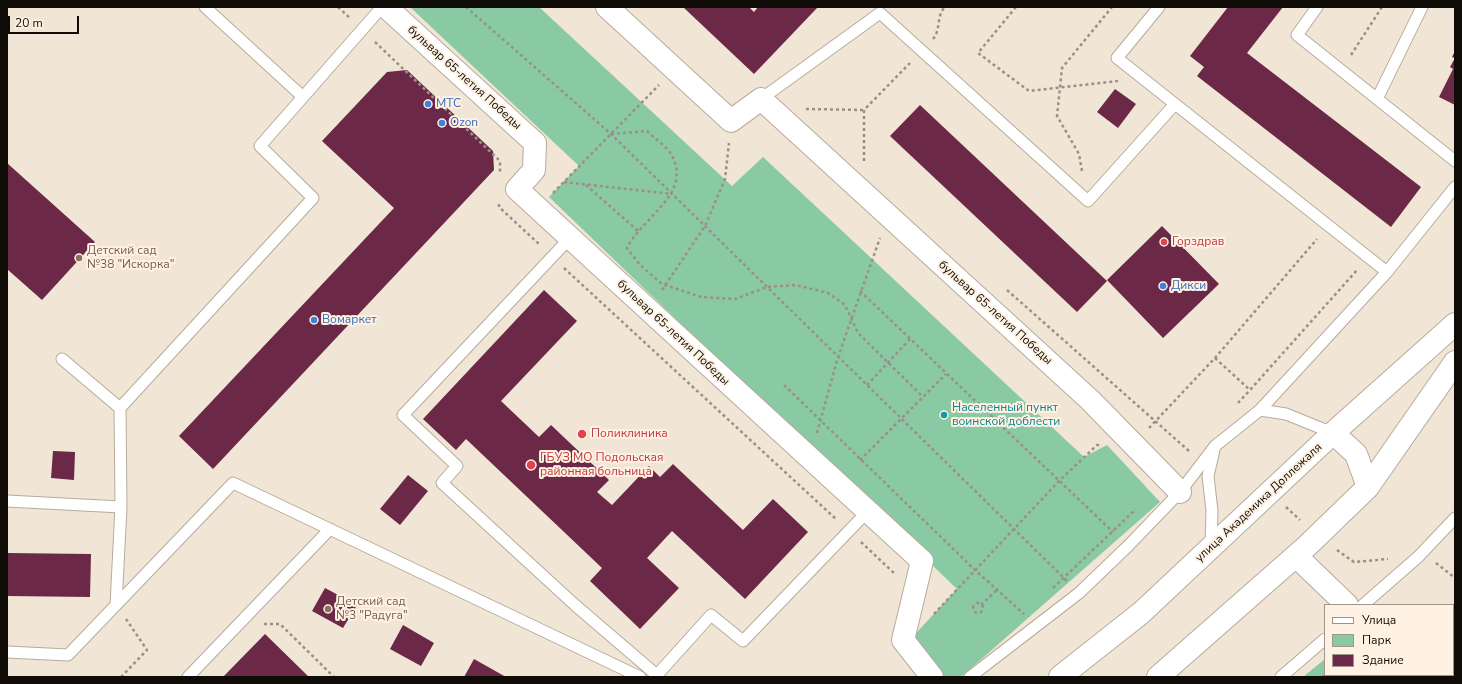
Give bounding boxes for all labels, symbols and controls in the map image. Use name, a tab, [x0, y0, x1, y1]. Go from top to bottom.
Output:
scale bar	[10, 8, 81, 34]
text: 20 m	[15, 15, 43, 31]
street label: бульвар 65-летия Победы	[404, 23, 524, 133]
place label: МТС	[436, 97, 461, 111]
marker: МТС	[423, 99, 433, 109]
place label: Ozon	[450, 116, 478, 130]
marker: Ozon	[437, 118, 447, 128]
place label: Горздрав	[1172, 235, 1224, 249]
marker: Горздрав	[1159, 237, 1169, 247]
place label: Детский сад №38 "Искорка"	[87, 244, 174, 272]
marker: Детский сад №38 "Искорка"	[74, 253, 84, 263]
street label: бульвар 65-летия Победы	[935, 258, 1055, 368]
street label: бульвар 65-летия Победы	[614, 277, 732, 389]
place label: Дикси	[1171, 279, 1206, 293]
marker: Дикси	[1158, 281, 1168, 291]
place label: Вомаркет	[322, 313, 377, 327]
marker: Вомаркет	[309, 315, 319, 325]
place label: Населенный пункт воинской доблести	[952, 401, 1060, 429]
marker: Населенный пункт воинской доблести	[939, 410, 949, 420]
place label: Поликлиника	[591, 427, 668, 441]
marker: Поликлиника	[576, 428, 588, 440]
street label: улица Академика Доллежаля	[1193, 440, 1325, 566]
place label: ГБУЗ МО Подольская районная больница	[540, 451, 663, 479]
marker: ГБУЗ МО Подольская районная больница	[525, 459, 537, 471]
place label: Детский сад №3 "Радуга"	[336, 595, 408, 623]
marker: Детский сад №3 "Радуга"	[323, 604, 333, 614]
legend	[1324, 604, 1454, 676]
text: Улица	[1362, 612, 1396, 628]
text: Парк	[1362, 632, 1391, 648]
text: Здание	[1362, 652, 1404, 668]

